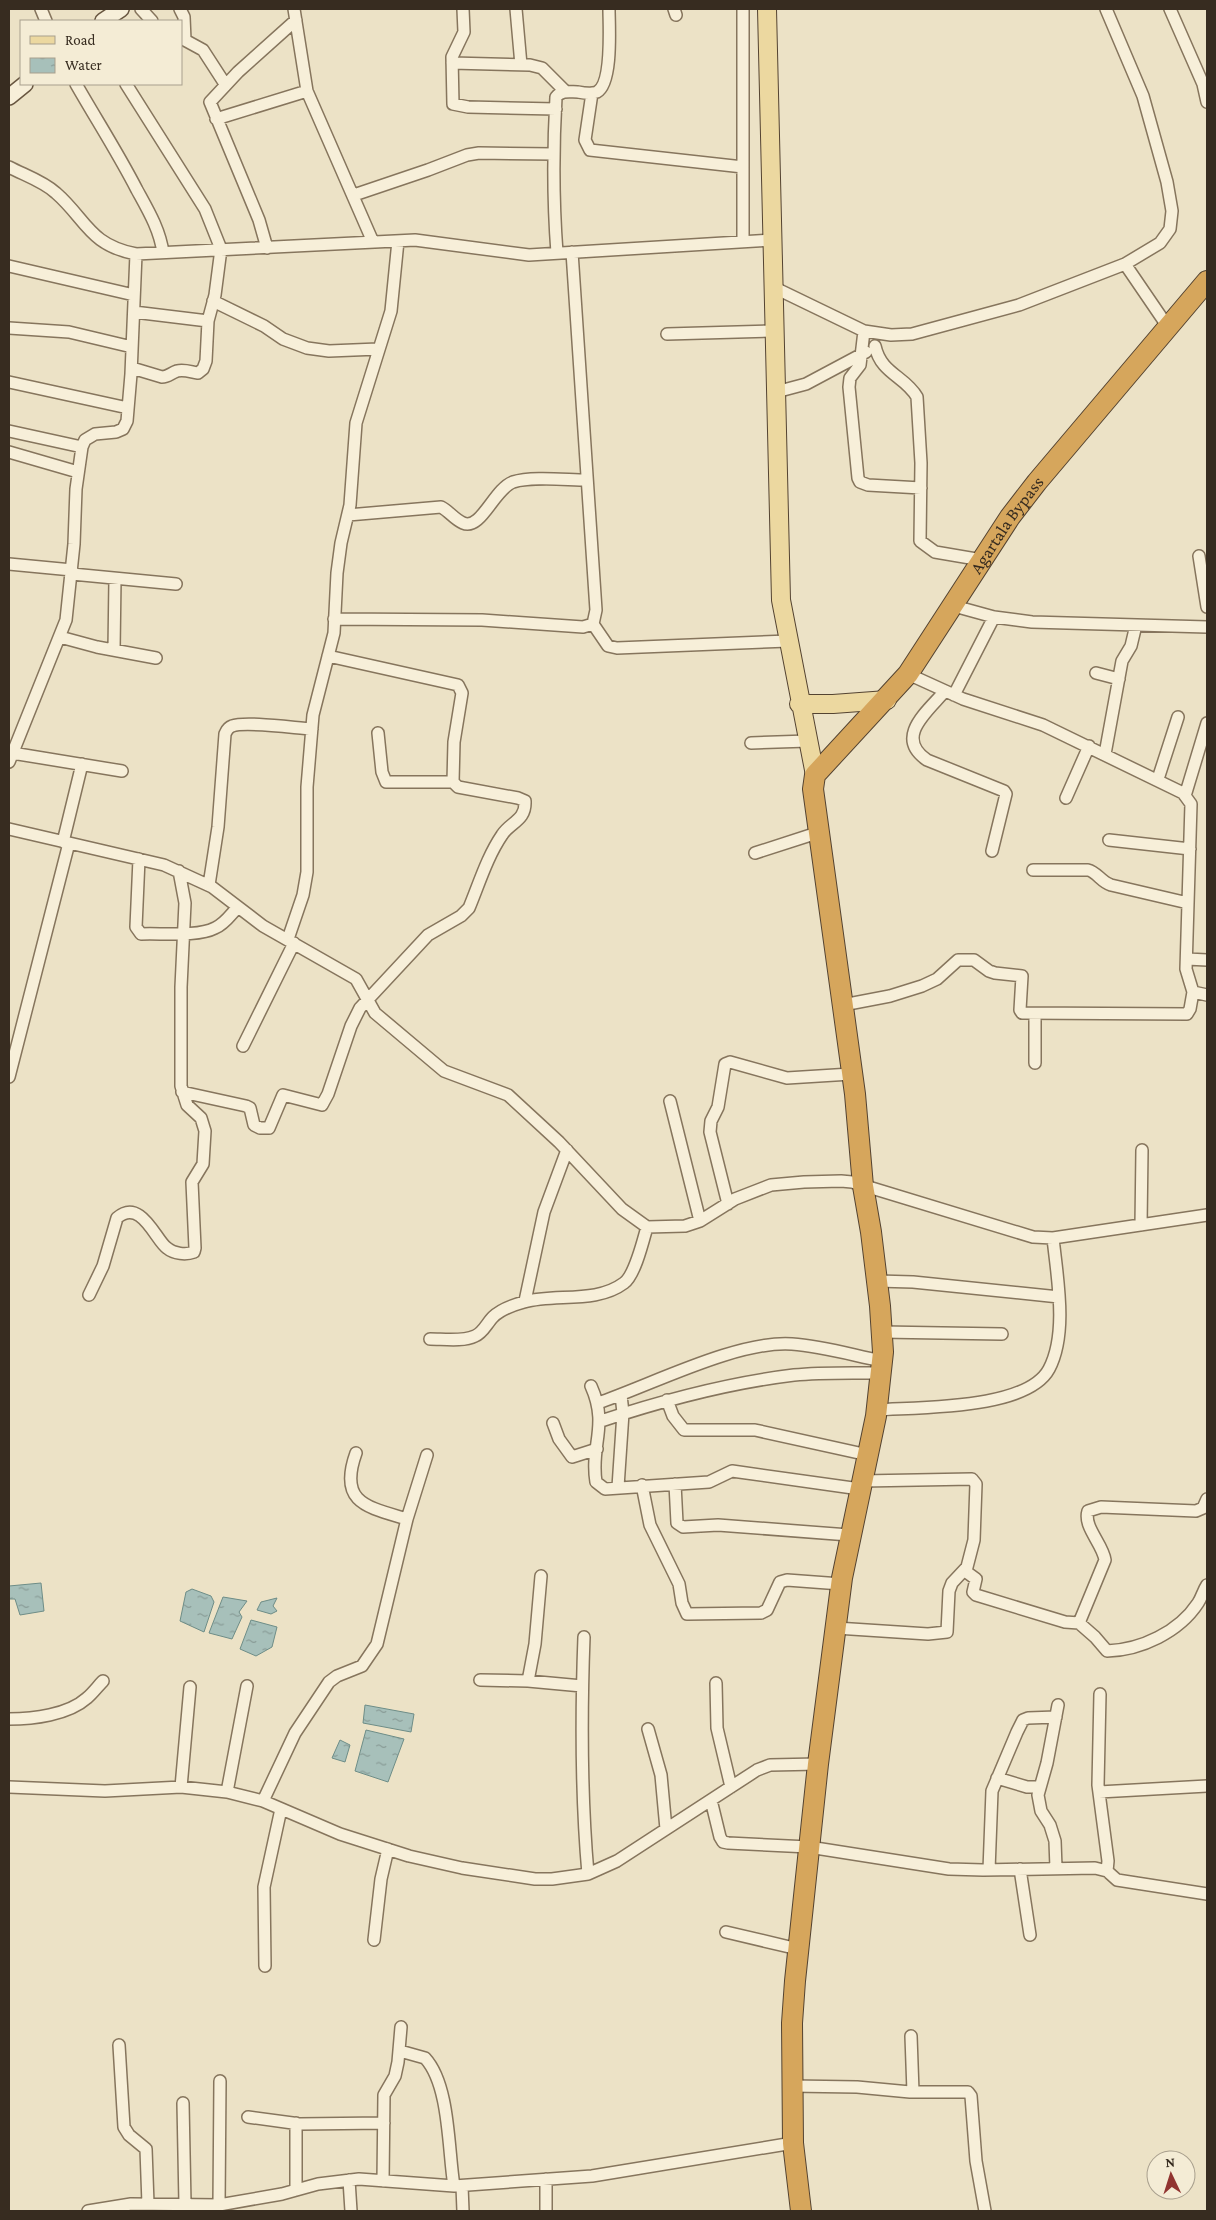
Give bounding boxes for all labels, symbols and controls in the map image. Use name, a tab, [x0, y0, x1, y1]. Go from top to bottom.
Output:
legend	[20, 20, 182, 85]
text: Road	[65, 32, 96, 48]
text: Water	[65, 57, 102, 73]
street label: Agartala Bypass	[966, 472, 1048, 577]
north arrow	[1146, 2150, 1196, 2200]
text: N	[1165, 2154, 1176, 2170]

